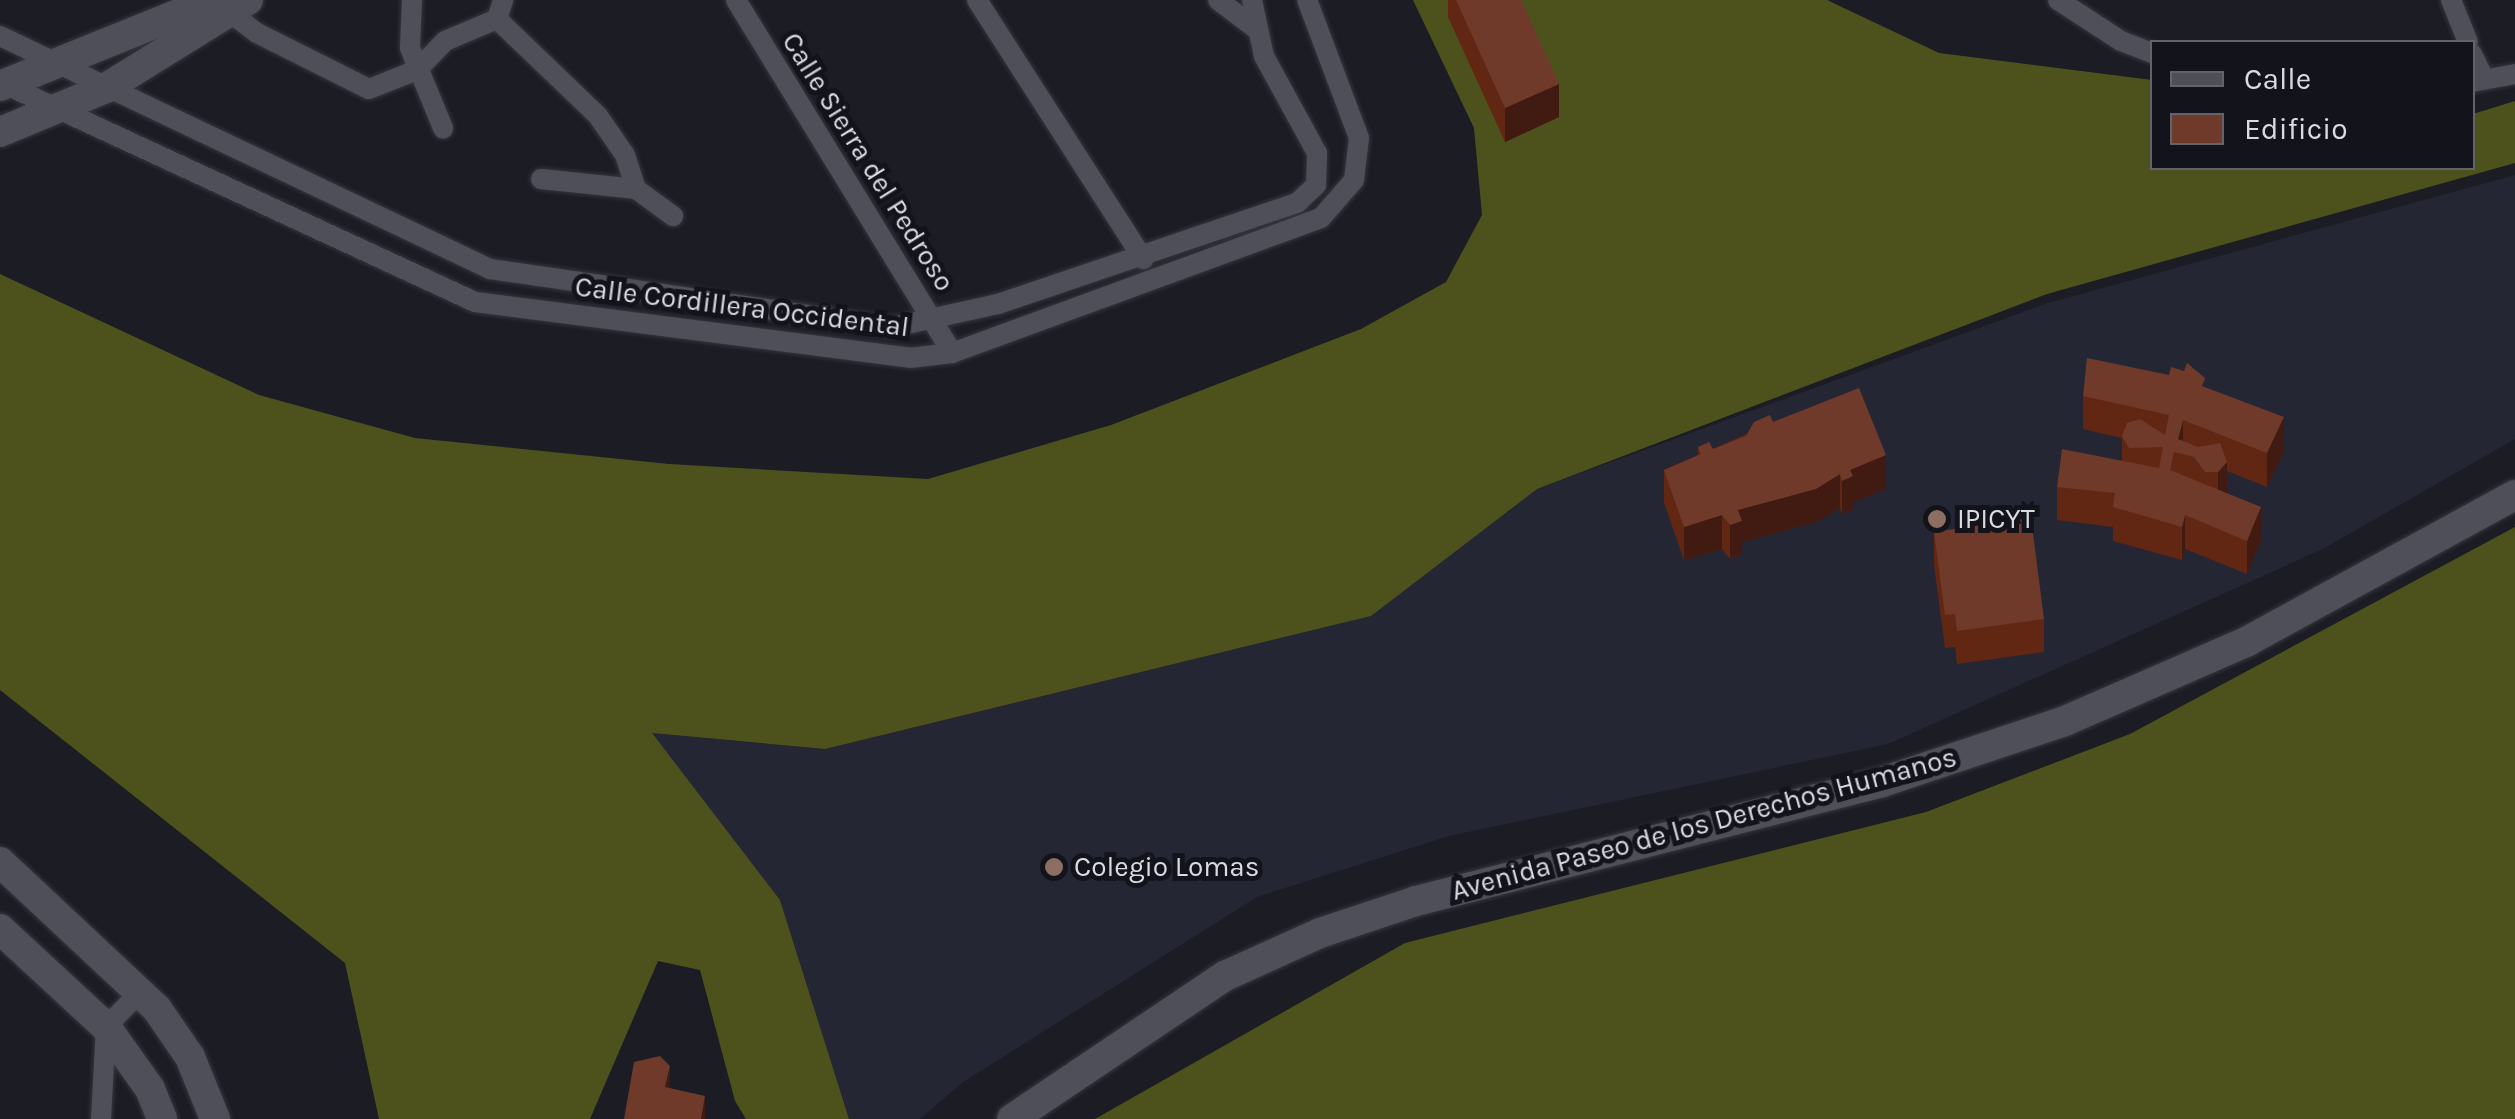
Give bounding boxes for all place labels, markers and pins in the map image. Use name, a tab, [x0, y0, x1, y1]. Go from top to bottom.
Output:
place label: IPICYT	[1957, 502, 2035, 536]
marker: IPICYT	[1926, 508, 1948, 530]
place label: Colegio Lomas	[1074, 850, 1259, 884]
marker: Colegio Lomas	[1043, 856, 1065, 878]

